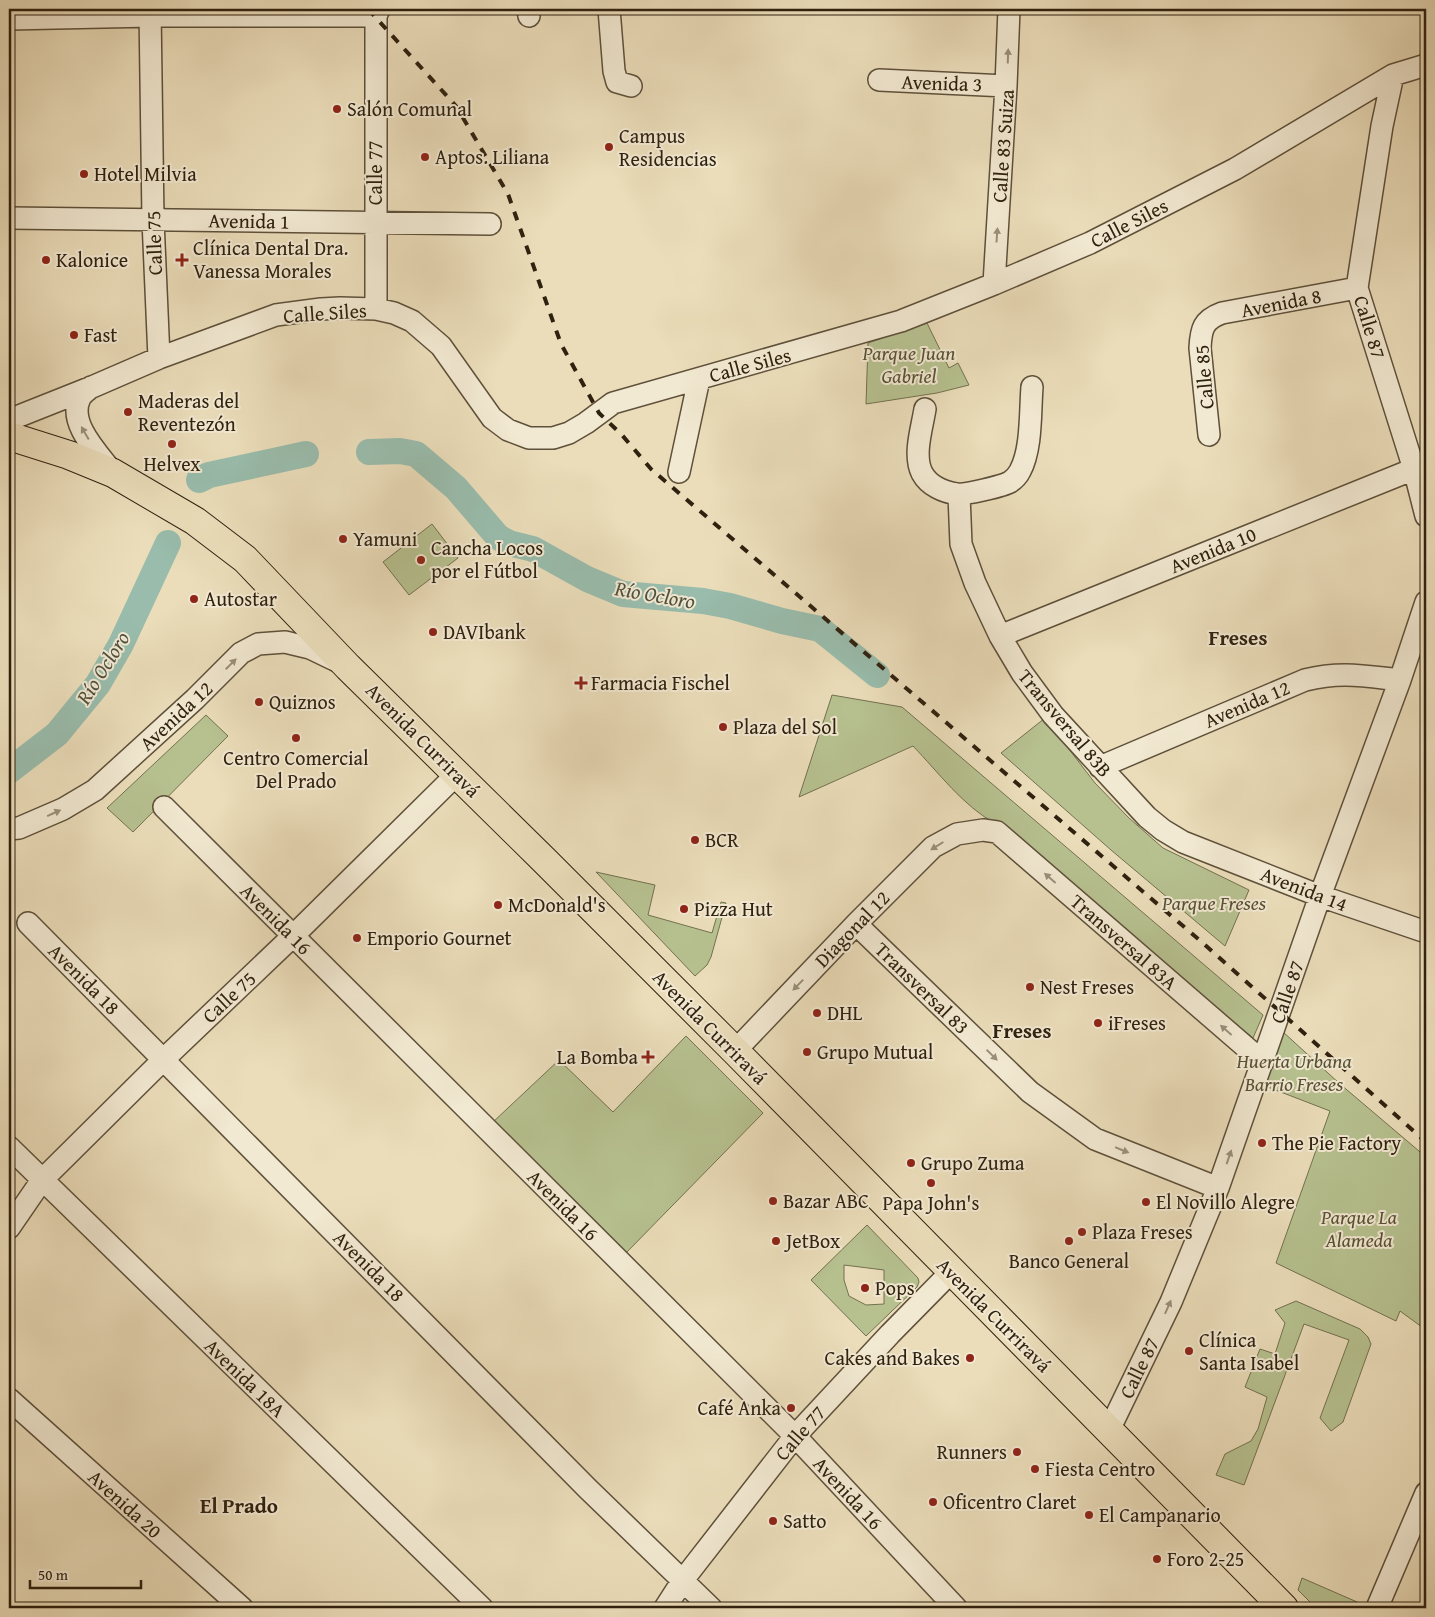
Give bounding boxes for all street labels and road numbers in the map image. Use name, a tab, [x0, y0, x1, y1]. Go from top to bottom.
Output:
street label: Avenida 3	[901, 67, 983, 98]
street label: Calle 83 Suiza	[984, 88, 1021, 204]
street label: Calle 77	[360, 141, 389, 205]
street label: Calle Siles	[1085, 191, 1173, 254]
street label: Avenida 1	[208, 205, 290, 236]
street label: Calle 75	[138, 210, 169, 276]
street label: Avenida 8	[1238, 281, 1323, 324]
street label: Calle 87	[1347, 292, 1394, 362]
street label: Calle Siles	[282, 295, 368, 330]
street label: Calle Siles	[706, 340, 794, 389]
street label: Calle 85	[1186, 344, 1221, 410]
street label: Avenida 10	[1165, 519, 1260, 580]
street label: Transversal 83B	[1012, 662, 1119, 783]
street label: Avenida 12	[1199, 672, 1294, 735]
street label: Avenida 12	[133, 674, 219, 757]
street label: Avenida Curriravá	[359, 676, 488, 804]
street label: Avenida 14	[1257, 859, 1352, 918]
street label: Avenida 16	[234, 876, 319, 961]
street label: Diagonal 12	[807, 884, 896, 974]
street label: Transversal 83A	[1064, 887, 1184, 996]
street label: Transversal 83	[869, 935, 976, 1040]
street label: Avenida 18	[42, 936, 127, 1021]
street label: Calle 87	[1262, 957, 1311, 1027]
street label: Avenida Curriravá	[646, 963, 775, 1091]
street label: Calle 75	[195, 964, 262, 1029]
street label: Avenida 16	[521, 1162, 606, 1247]
street label: Avenida 18	[327, 1223, 412, 1308]
street label: Avenida Curriravá	[930, 1251, 1059, 1379]
street label: Avenida 18A	[198, 1332, 292, 1424]
street label: Calle 87	[1111, 1332, 1166, 1403]
street label: Calle 77	[767, 1399, 832, 1467]
street label: Avenida 16	[807, 1450, 890, 1536]
street label: Avenida 20	[82, 1463, 169, 1545]

